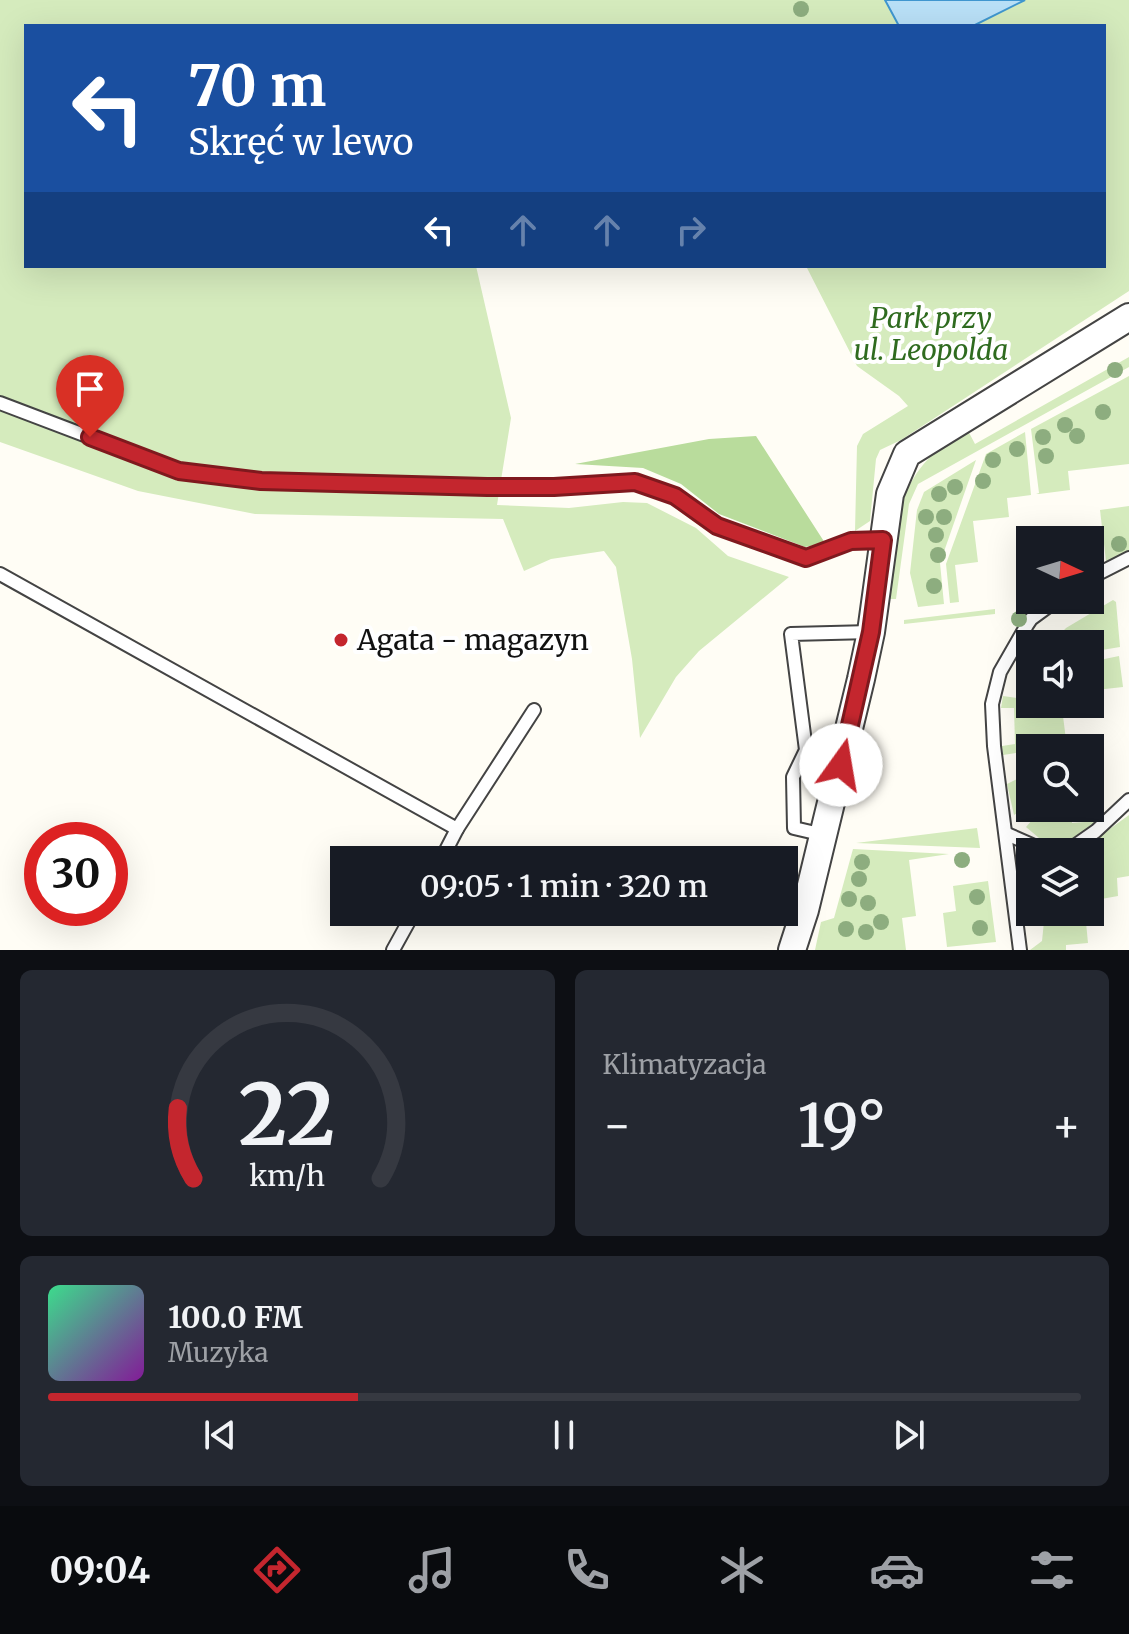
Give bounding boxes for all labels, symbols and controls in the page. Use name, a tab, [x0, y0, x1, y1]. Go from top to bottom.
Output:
text: 70 m	[188, 51, 326, 121]
icon: left	[56, 56, 160, 160]
text: Skręć w lewo	[188, 120, 413, 165]
icon: left	[417, 208, 461, 252]
icon: ahead	[501, 208, 545, 252]
icon: ahead	[585, 208, 629, 252]
icon: right	[669, 208, 713, 252]
park label: Park przy ul. Leopolda	[854, 300, 1008, 368]
pin	[56, 355, 124, 437]
icon: arrive	[68, 367, 112, 411]
north arrow	[1016, 526, 1104, 614]
map controls	[1016, 526, 1104, 926]
place label: Agata - magazyn	[356, 622, 589, 658]
button: sound	[1016, 630, 1104, 718]
marker: Agata - magazyn	[332, 631, 350, 649]
position arrow	[799, 723, 883, 807]
button: search	[1016, 734, 1104, 822]
speed limit sign: 30	[24, 822, 128, 926]
button: layers	[1016, 838, 1104, 926]
text: 09:05 · 1 min · 320 m	[420, 867, 708, 905]
text: Klimatyzacja	[603, 1048, 767, 1081]
text: 22	[239, 1063, 336, 1168]
text: 19°	[798, 1088, 886, 1163]
text: −	[603, 1098, 632, 1153]
text: +	[1052, 1098, 1081, 1153]
text: km/h	[249, 1158, 325, 1194]
text: 100.0 FM	[168, 1298, 303, 1336]
text: Muzyka	[168, 1336, 269, 1369]
icon: previous	[198, 1413, 242, 1457]
icon: pause	[542, 1413, 586, 1457]
icon: next	[887, 1413, 931, 1457]
icon: directions	[249, 1542, 305, 1598]
icon: music	[404, 1542, 460, 1598]
icon: phone	[559, 1542, 615, 1598]
icon: climate	[714, 1542, 770, 1598]
icon: car	[869, 1542, 925, 1598]
icon: filters	[1024, 1542, 1080, 1598]
text: 09:04	[49, 1548, 150, 1593]

